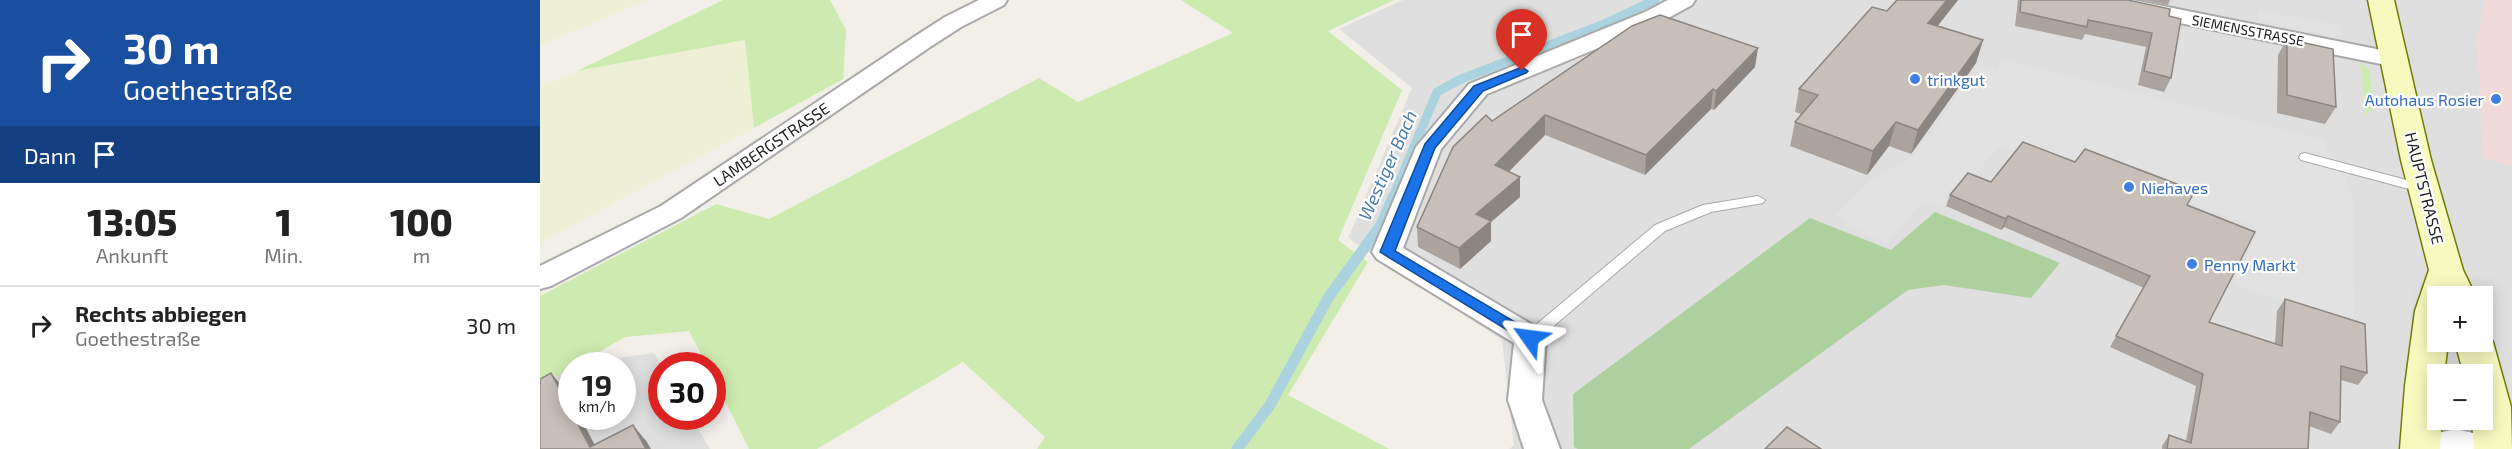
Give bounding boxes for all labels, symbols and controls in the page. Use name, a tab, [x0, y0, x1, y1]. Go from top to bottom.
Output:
pin	[1496, 9, 1547, 71]
street label: SIEMENSSTRASSE	[2190, 11, 2306, 49]
icon: arrive	[1505, 18, 1538, 51]
text: 30 m	[123, 22, 219, 72]
icon: right	[24, 24, 102, 102]
place label: trinkgut	[1927, 70, 1985, 89]
marker: trinkgut	[1908, 72, 1922, 86]
text: Goethestraße	[123, 73, 293, 105]
place label: Autohaus Rosier	[2365, 90, 2485, 109]
marker: Autohaus Rosier	[2489, 92, 2503, 106]
street label: LAMBERGSTRASSE	[709, 98, 833, 190]
water label: Westiger Bach	[1353, 107, 1421, 223]
street label: HAUPTSTRASSE	[2402, 130, 2448, 246]
icon: arrive	[88, 138, 121, 171]
text: Dann	[24, 142, 76, 168]
place label: Niehaves	[2141, 178, 2208, 197]
marker: Niehaves	[2122, 180, 2136, 194]
text: 13:05	[87, 200, 177, 243]
text: 1	[275, 200, 292, 243]
text: 100	[390, 200, 453, 243]
text: Ankunft	[96, 243, 168, 267]
text: Min.	[264, 243, 303, 267]
text: m	[413, 243, 430, 267]
place label: Penny Markt	[2204, 255, 2296, 274]
marker: Penny Markt	[2185, 257, 2199, 271]
map controls	[2427, 286, 2493, 430]
button: +	[2427, 286, 2493, 352]
text: Rechts abbiegen	[75, 300, 247, 326]
position arrow	[1498, 306, 1562, 370]
icon: right	[24, 309, 57, 342]
text: 30 m	[466, 312, 516, 338]
text: Goethestraße	[75, 326, 201, 350]
speed limit sign: 30	[648, 352, 726, 430]
button: −	[2427, 364, 2493, 430]
text: 19	[582, 366, 612, 402]
text: km/h	[578, 397, 616, 415]

